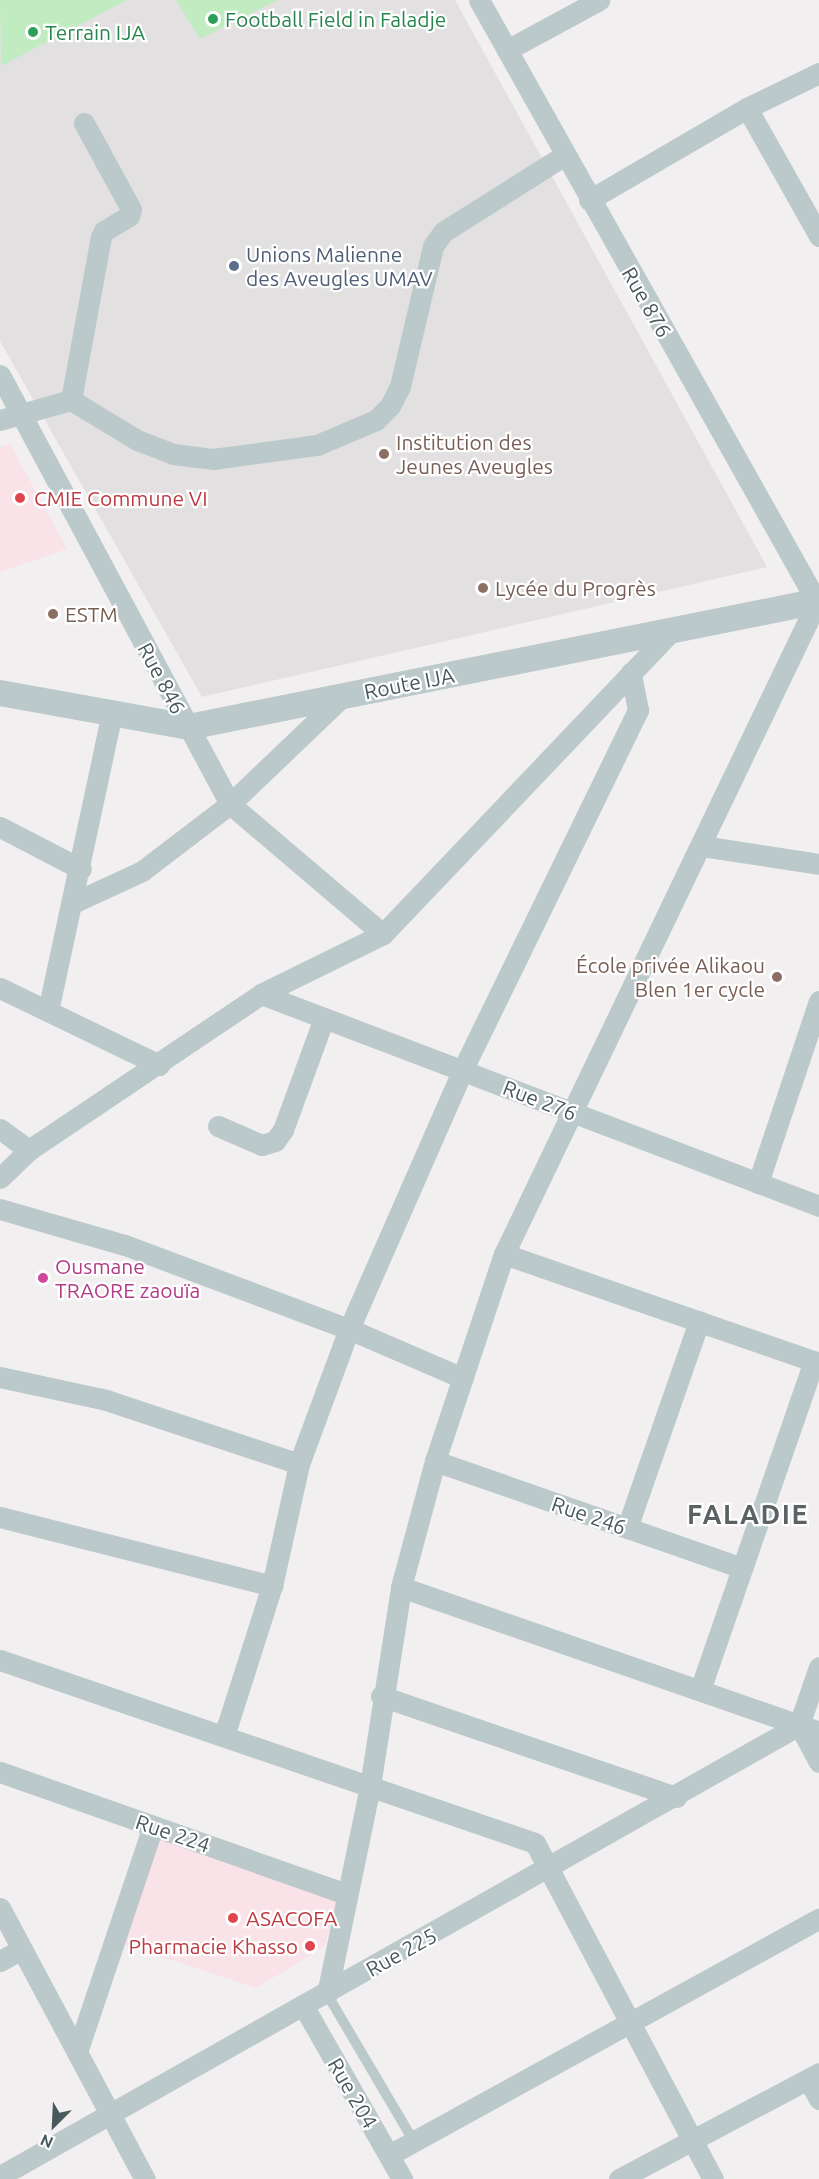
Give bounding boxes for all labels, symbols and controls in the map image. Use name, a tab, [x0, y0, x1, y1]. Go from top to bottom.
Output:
place label: Football Field in Faladje	[225, 6, 446, 32]
marker: Football Field in Faladje	[206, 12, 220, 26]
place label: Terrain IJA	[45, 19, 145, 45]
marker: Terrain IJA	[26, 25, 40, 39]
place label: Unions Malienne des Aveugles UMAV	[246, 241, 433, 291]
marker: Unions Malienne des Aveugles UMAV	[227, 259, 241, 273]
street label: Rue 876	[617, 262, 677, 342]
place label: Institution des Jeunes Aveugles	[396, 429, 553, 479]
marker: Institution des Jeunes Aveugles	[377, 447, 391, 461]
place label: CMIE Commune VI	[34, 485, 208, 511]
marker: CMIE Commune VI	[11, 489, 29, 507]
place label: Lycée du Progrès	[495, 575, 656, 601]
marker: Lycée du Progrès	[476, 581, 490, 595]
place label: ESTM	[65, 601, 118, 627]
marker: ESTM	[46, 607, 60, 621]
street label: Rue 846	[133, 638, 191, 718]
street label: Route IJA	[362, 662, 456, 704]
place label: École privée Alikaou Blen 1er cycle	[576, 952, 765, 1002]
marker: École privée Alikaou Blen 1er cycle	[770, 970, 784, 984]
street label: Rue 276	[500, 1074, 580, 1126]
place label: Ousmane TRAORE zaouïa	[55, 1253, 200, 1303]
marker: Ousmane TRAORE zaouïa	[36, 1271, 50, 1285]
street label: Rue 246	[548, 1491, 630, 1539]
district label: FALADIE	[687, 1499, 809, 1531]
street label: Rue 224	[132, 1809, 214, 1857]
place label: ASACOFA	[246, 1905, 337, 1931]
marker: ASACOFA	[224, 1909, 242, 1927]
street label: Rue 225	[361, 1922, 441, 1982]
place label: Pharmacie Khasso	[128, 1933, 298, 1959]
marker: Pharmacie Khasso	[303, 1939, 317, 1953]
street label: Rue 204	[323, 2053, 383, 2133]
north arrow	[24, 2095, 84, 2155]
text: N	[38, 2131, 56, 2152]

